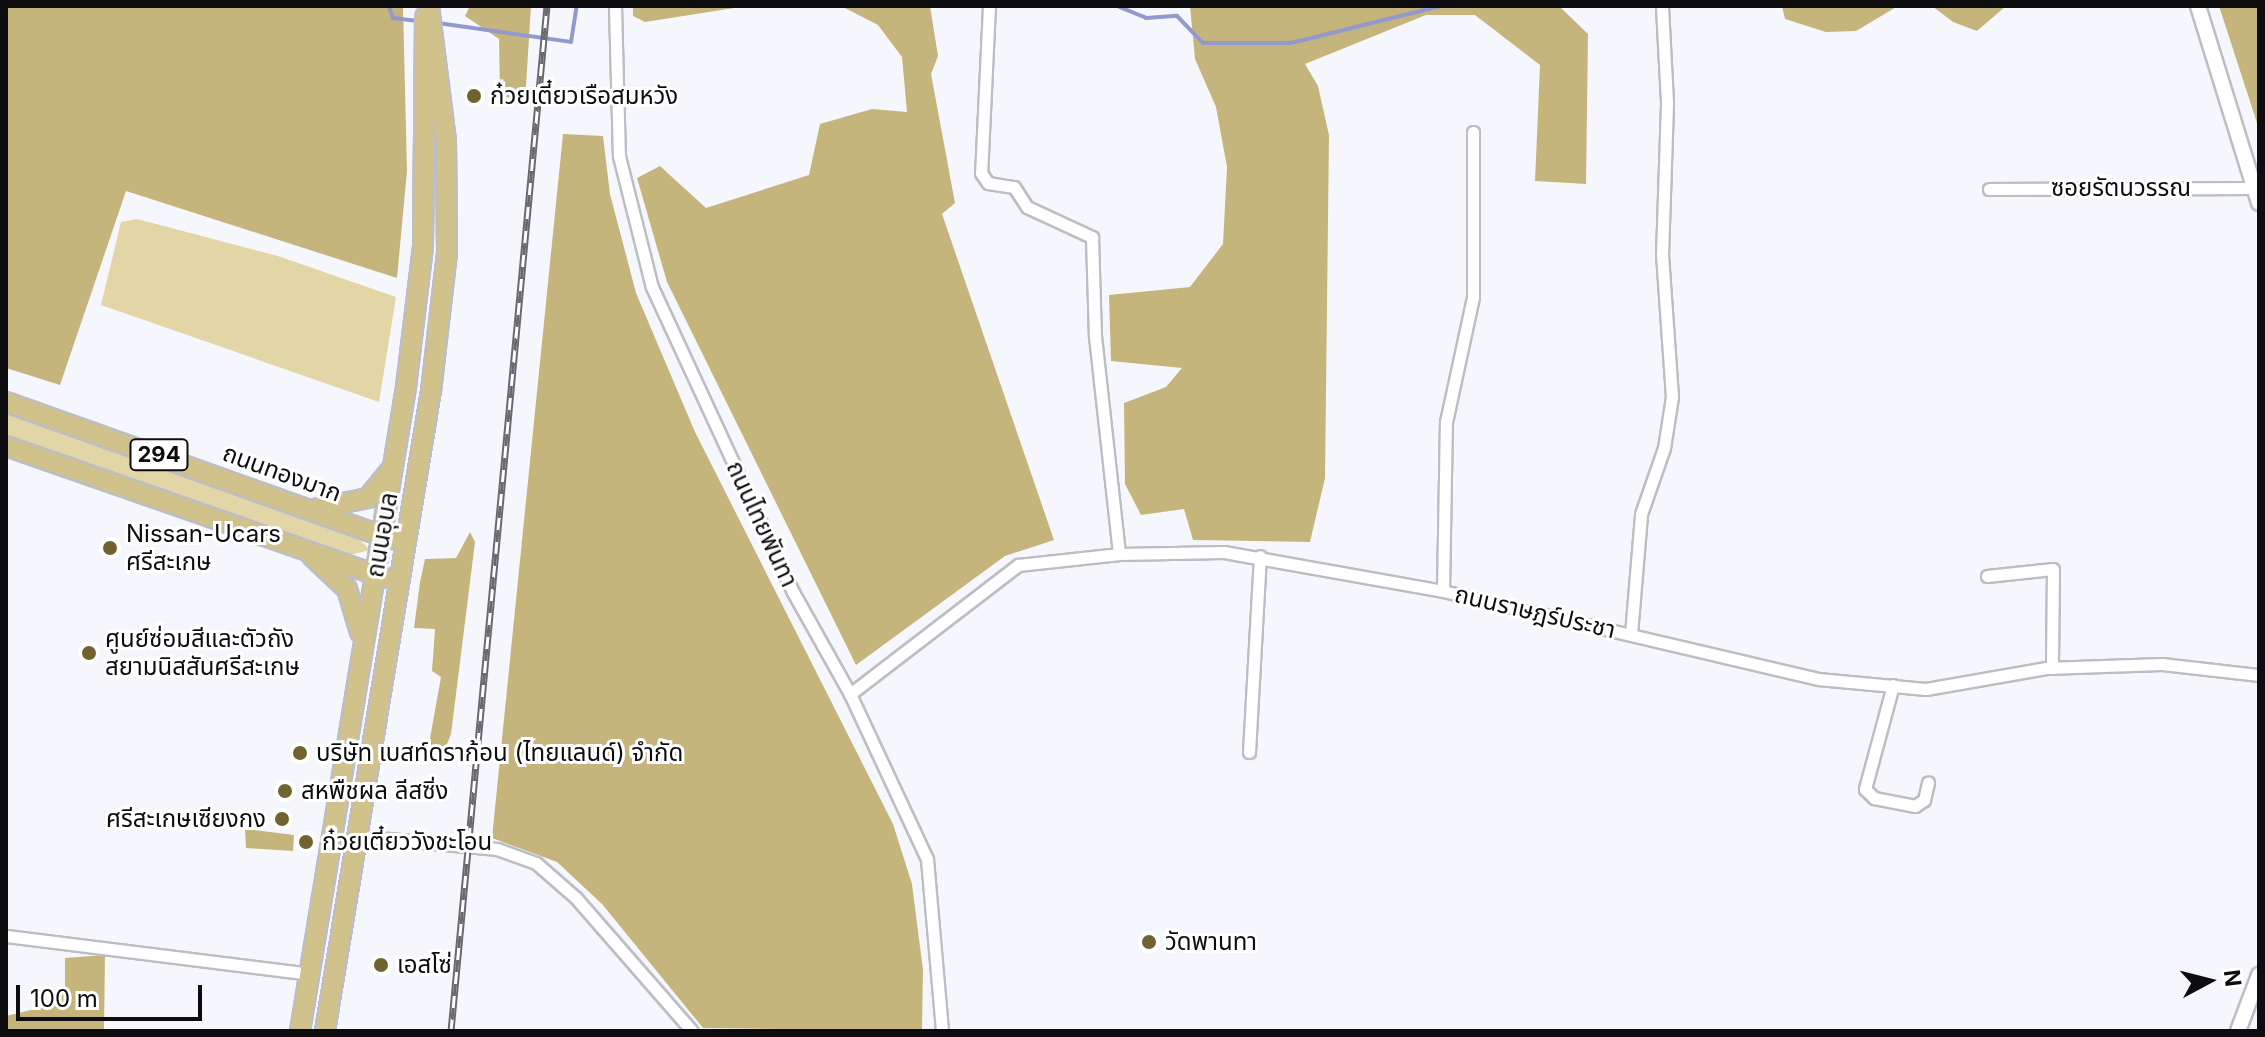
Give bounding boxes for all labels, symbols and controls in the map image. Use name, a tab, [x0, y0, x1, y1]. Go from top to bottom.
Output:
place label: ก๋วยเตี๋ยวเรือสมหวัง	[490, 82, 678, 110]
marker: ก๋วยเตี๋ยวเรือสมหวัง	[465, 87, 483, 105]
street label: ซอยรัตนวรรณ	[2051, 174, 2191, 202]
road number: 294	[129, 437, 189, 473]
street label: ถนนทองมาก	[219, 438, 345, 508]
street label: ถนนไทยพันทา	[720, 456, 804, 592]
street label: ถนนอุบล	[360, 490, 404, 580]
place label: Nissan-Ucars ศรีสะเกษ	[126, 520, 281, 576]
marker: Nissan-Ucars ศรีสะเกษ	[101, 539, 119, 557]
street label: ถนนราษฎร์ประชา	[1452, 580, 1618, 644]
place label: ศูนย์ซ่อมสีและตัวถัง สยามนิสสันศรีสะเกษ	[105, 625, 300, 681]
marker: ศูนย์ซ่อมสีและตัวถัง สยามนิสสันศรีสะเกษ	[80, 644, 98, 662]
place label: บริษัท เบสท์ดราก้อน (ไทยแลนด์) จำกัด	[316, 739, 683, 767]
marker: บริษัท เบสท์ดราก้อน (ไทยแลนด์) จำกัด	[291, 744, 309, 762]
place label: สหพืชผล ลีสซิ่ง	[301, 777, 448, 805]
marker: สหพืชผล ลีสซิ่ง	[276, 782, 294, 800]
place label: ศรีสะเกษเซียงกง	[106, 805, 266, 833]
marker: ศรีสะเกษเซียงกง	[273, 810, 291, 828]
place label: ก๋วยเตี๋ยววังชะโอน	[322, 828, 492, 856]
marker: ก๋วยเตี๋ยววังชะโอน	[297, 833, 315, 851]
place label: วัดพานทา	[1165, 928, 1257, 956]
marker: วัดพานทา	[1140, 933, 1158, 951]
north arrow	[2169, 941, 2249, 1021]
place label: เอสโซ่	[397, 951, 452, 979]
marker: เอสโซ่	[372, 956, 390, 974]
text: N	[2219, 968, 2247, 988]
scale bar	[20, 969, 206, 1019]
text: 100 m	[30, 984, 98, 1013]

